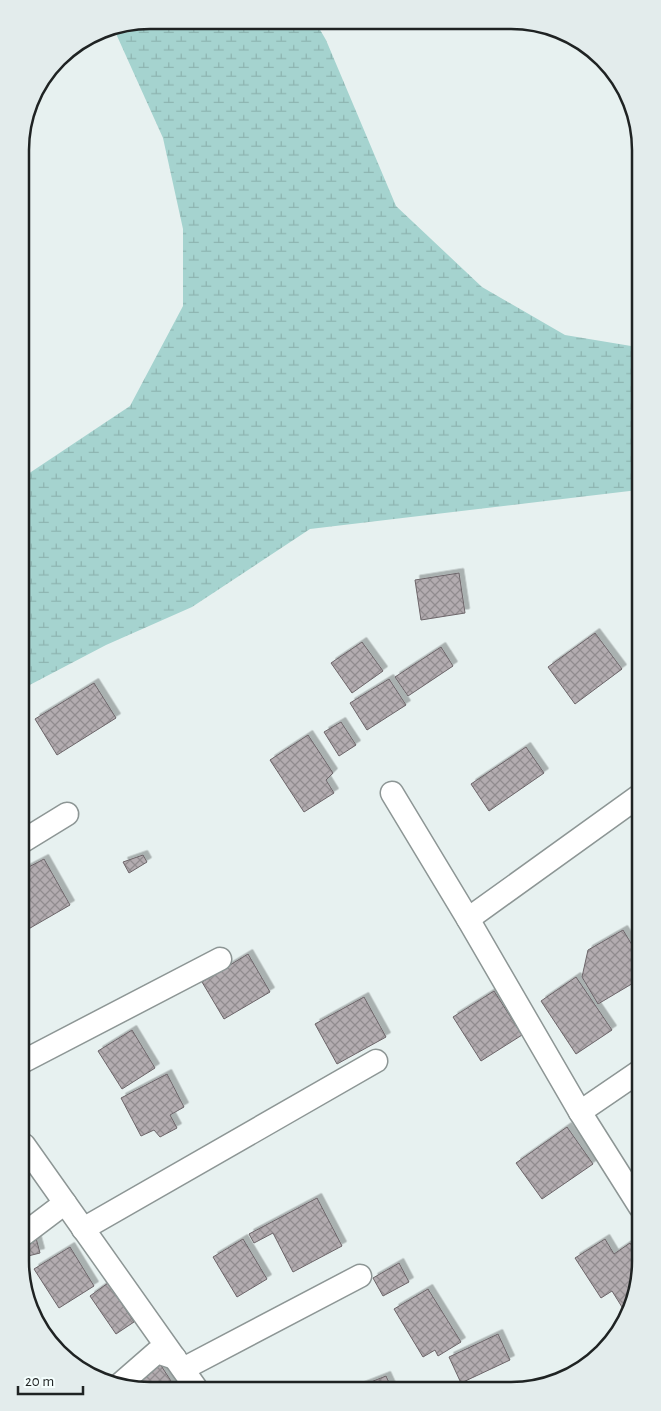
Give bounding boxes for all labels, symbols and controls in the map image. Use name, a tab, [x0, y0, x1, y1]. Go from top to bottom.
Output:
scale bar	[18, 1364, 82, 1396]
text: 20 m	[25, 1374, 54, 1389]

